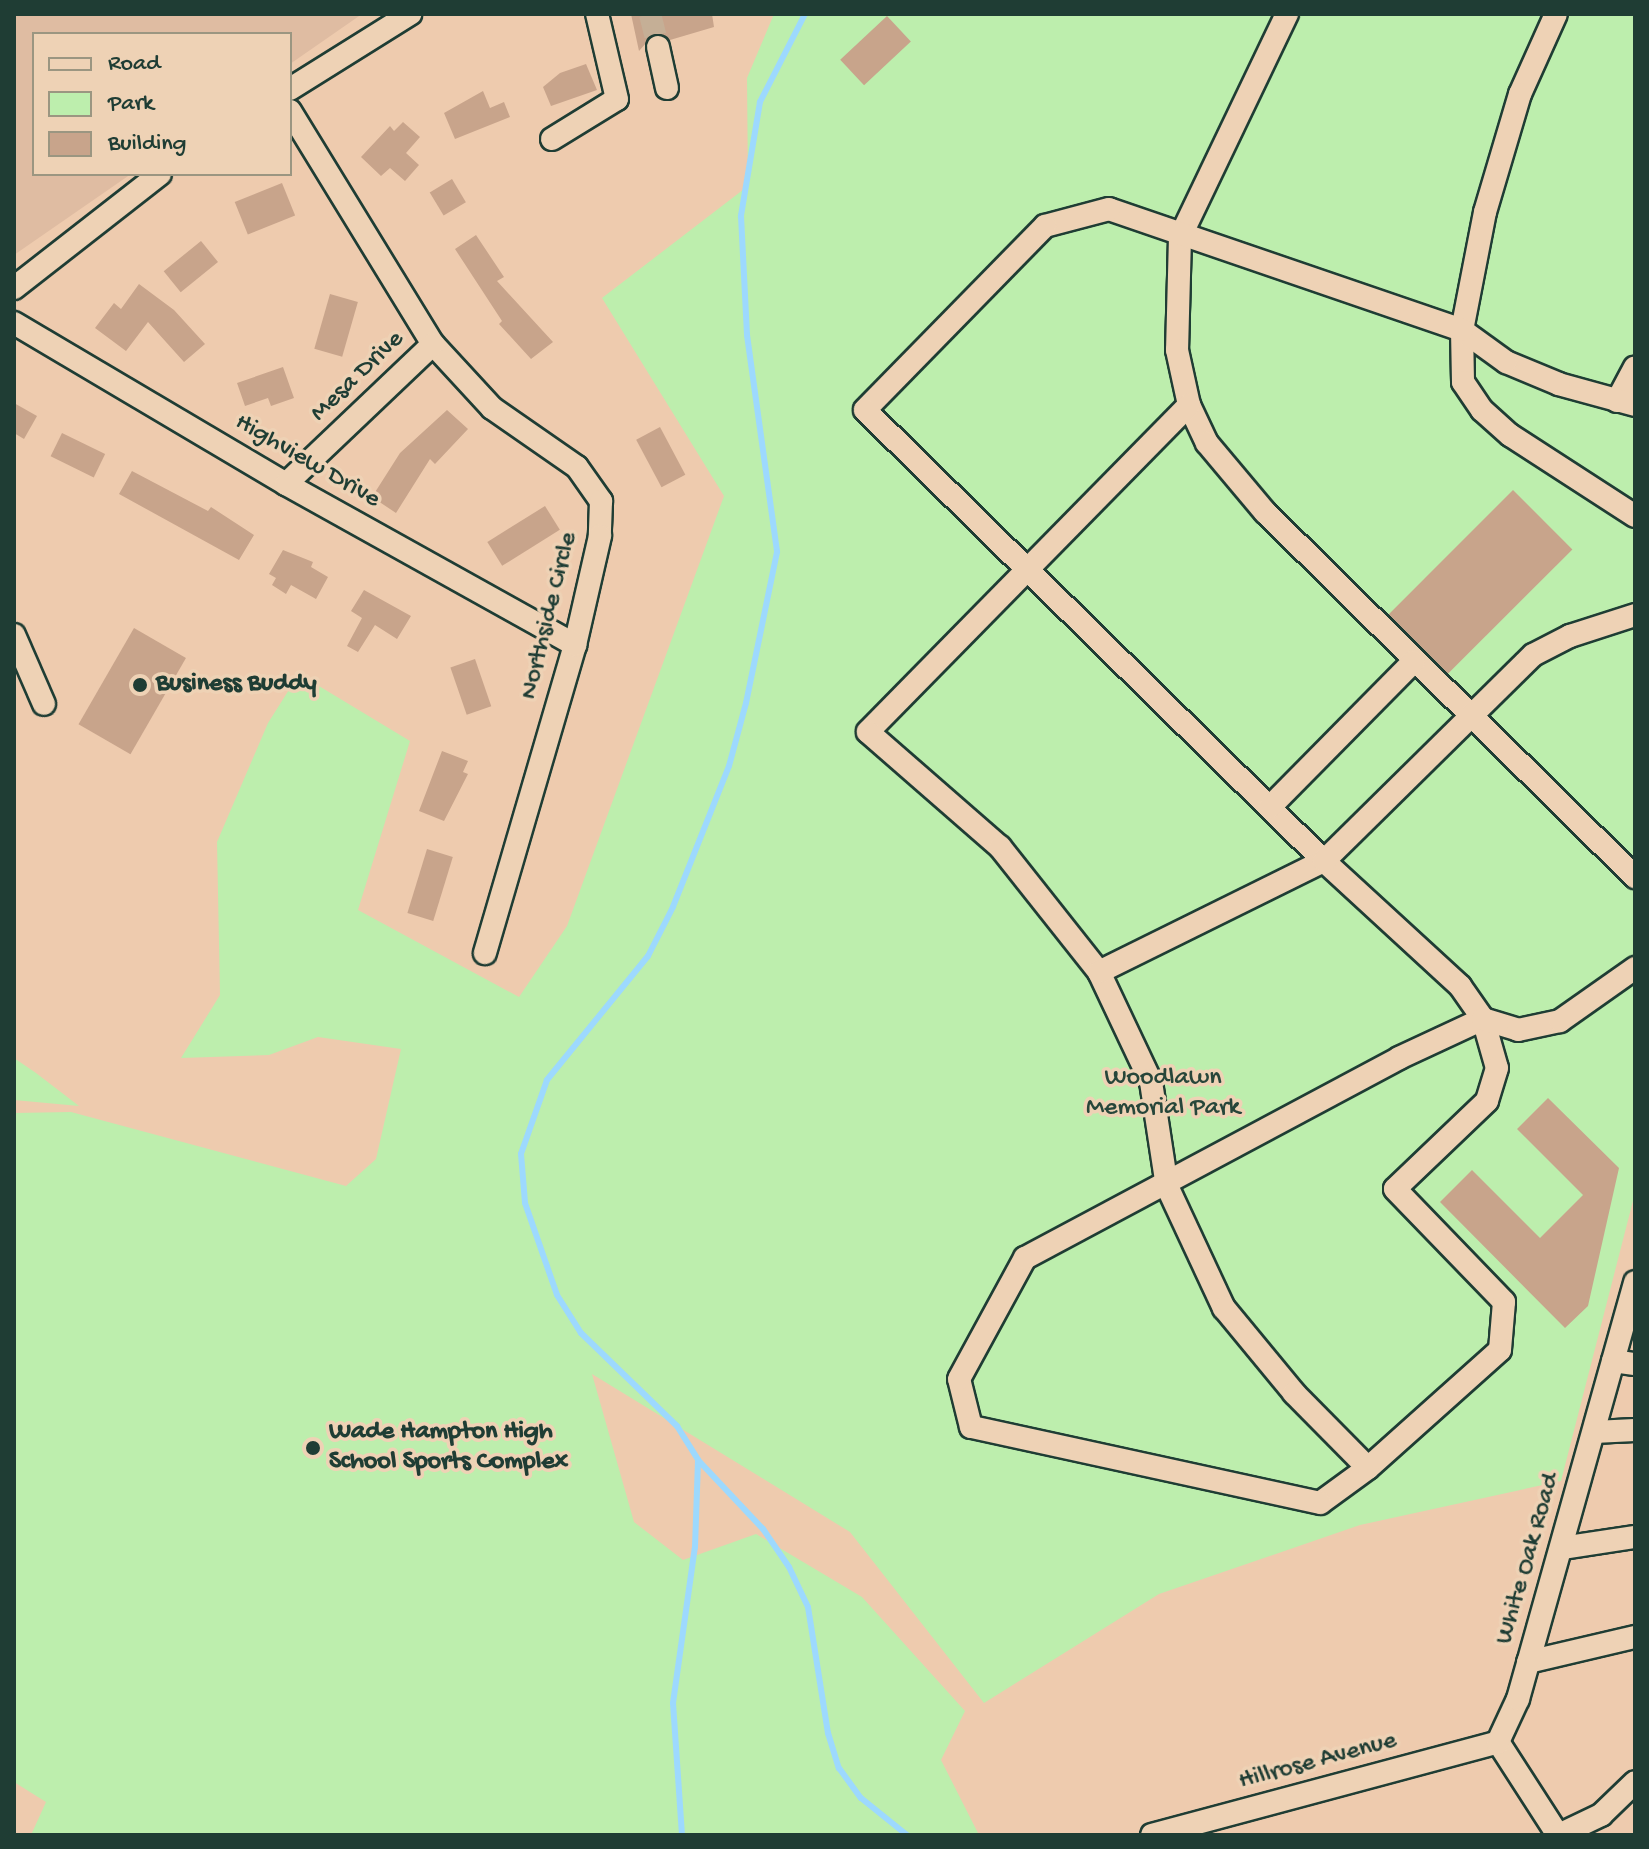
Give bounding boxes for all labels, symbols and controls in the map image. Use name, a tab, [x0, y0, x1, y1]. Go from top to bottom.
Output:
legend	[32, 32, 292, 176]
text: Road	[108, 50, 160, 79]
text: Park	[108, 90, 154, 119]
text: Building	[108, 130, 186, 159]
street label: Mesa Drive	[305, 325, 411, 429]
street label: Highview Drive	[229, 408, 385, 516]
street label: Northside Circle	[514, 529, 586, 703]
place label: Business Buddy	[156, 669, 317, 701]
marker: Business Buddy	[131, 676, 149, 694]
park label: Woodlawn Memorial Park	[1086, 1063, 1240, 1124]
place label: Wade Hampton High School Sports Complex	[329, 1417, 568, 1478]
marker: Wade Hampton High School Sports Complex	[304, 1439, 322, 1457]
street label: White Oak Road	[1490, 1470, 1568, 1648]
street label: Hillrose Avenue	[1236, 1726, 1400, 1798]

